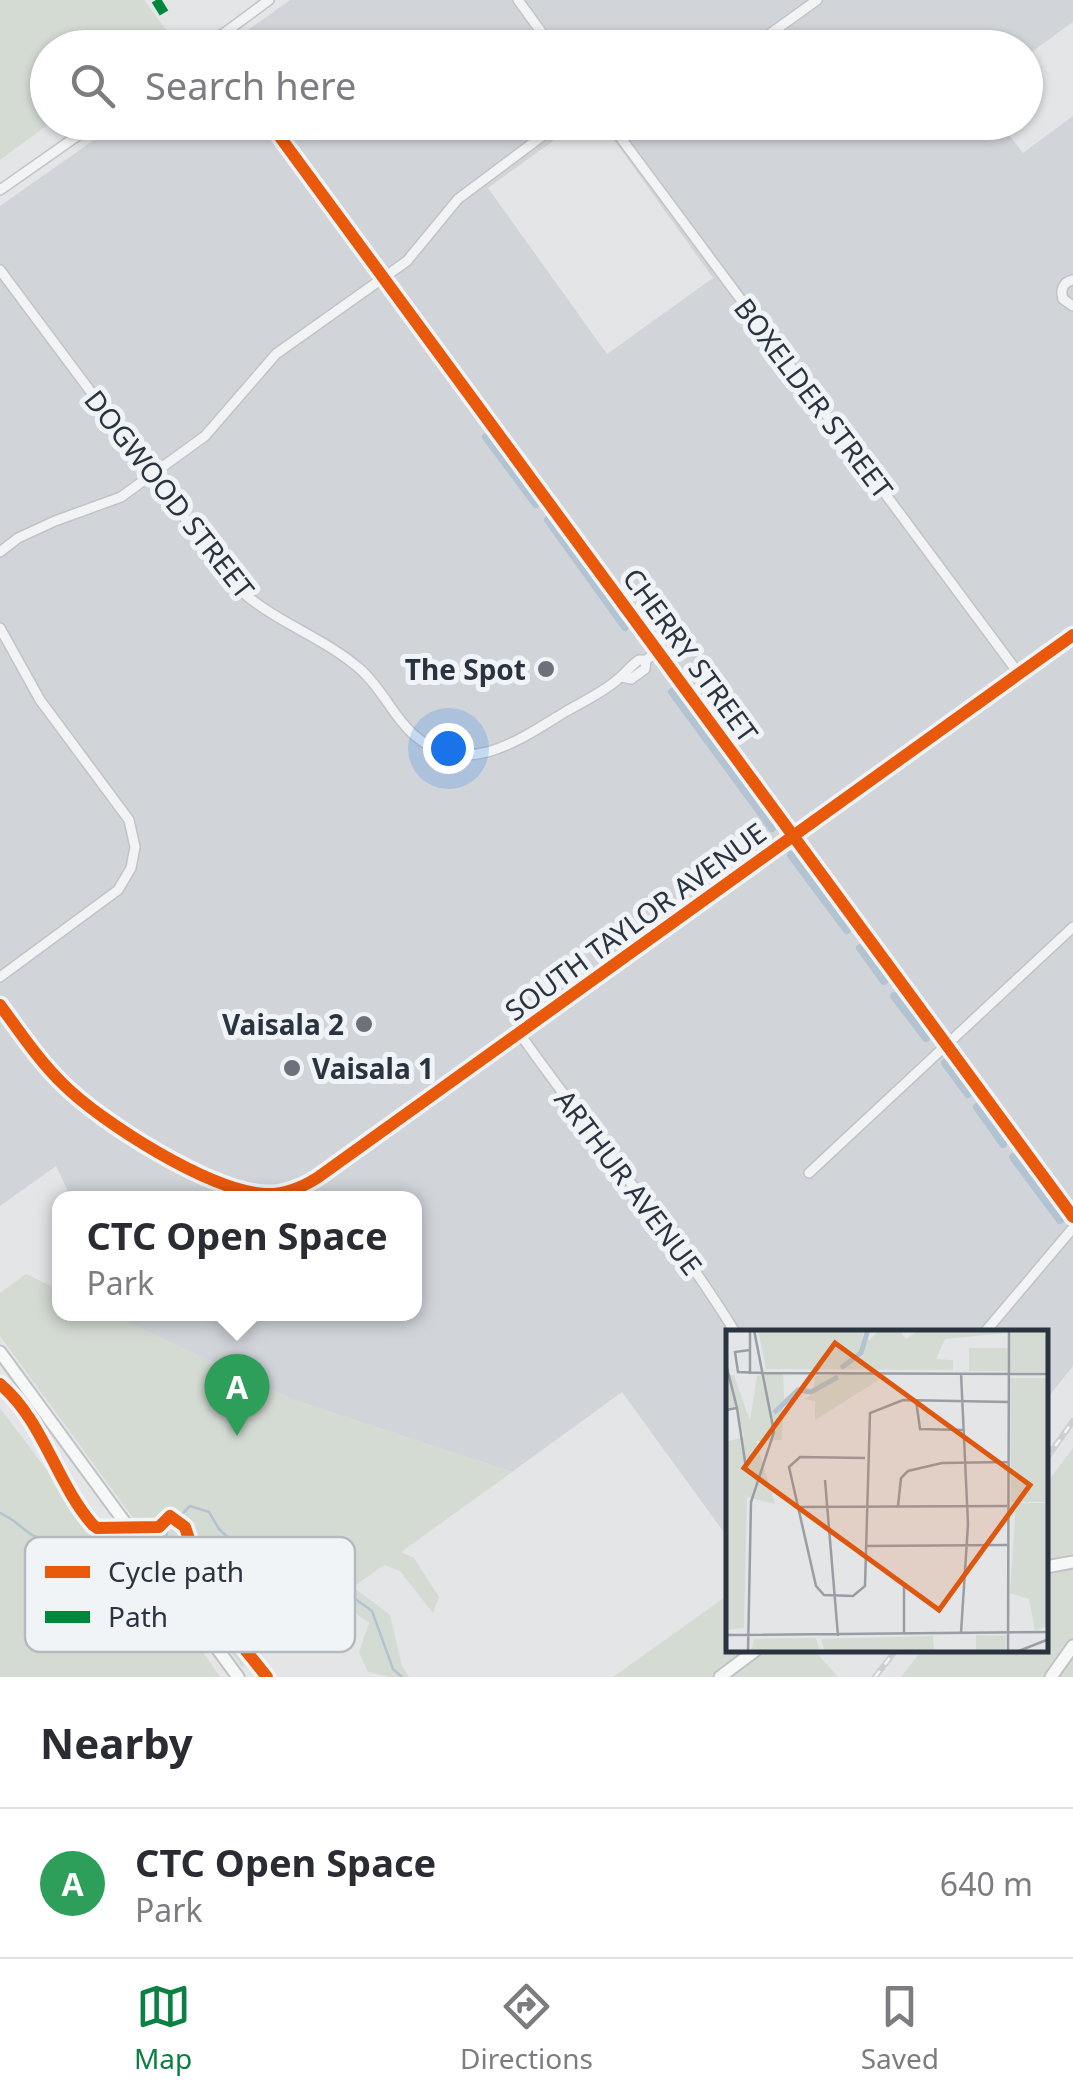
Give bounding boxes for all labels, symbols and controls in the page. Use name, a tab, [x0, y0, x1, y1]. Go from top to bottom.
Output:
search box	[30, 30, 1043, 140]
icon: search	[65, 58, 120, 113]
text: Search here	[145, 59, 356, 111]
street label: BOXELDER STREET	[726, 290, 902, 506]
street label: DOGWOOD STREET	[77, 382, 264, 606]
street label: CHERRY STREET	[615, 560, 767, 750]
place label: The Spot	[405, 650, 526, 688]
marker: The Spot	[535, 658, 557, 680]
your location	[423, 723, 474, 774]
street label: SOUTH TAYLOR AVENUE	[497, 813, 773, 1029]
place label: Vaisala 2	[222, 1005, 344, 1043]
marker: Vaisala 2	[353, 1013, 375, 1035]
place label: Vaisala 1	[312, 1049, 434, 1087]
marker: Vaisala 1	[281, 1057, 303, 1079]
street label: ARTHUR AVENUE	[547, 1081, 711, 1283]
popup	[52, 1191, 422, 1321]
text: CTC Open Space	[86, 1209, 388, 1261]
text: Park	[86, 1261, 154, 1304]
inset map	[726, 1330, 1048, 1652]
pin: A	[204, 1354, 270, 1436]
legend	[25, 1537, 355, 1652]
text: Cycle path	[108, 1552, 244, 1590]
text: Path	[108, 1597, 168, 1635]
text: Nearby	[40, 1714, 193, 1771]
text: CTC Open Space	[135, 1836, 436, 1888]
text: A	[61, 1862, 84, 1905]
text: 640 m	[940, 1862, 1033, 1905]
text: Park	[135, 1888, 203, 1931]
tab: Map	[134, 1979, 192, 2077]
tab: Directions	[460, 1979, 593, 2077]
tab: Saved	[861, 1979, 939, 2077]

